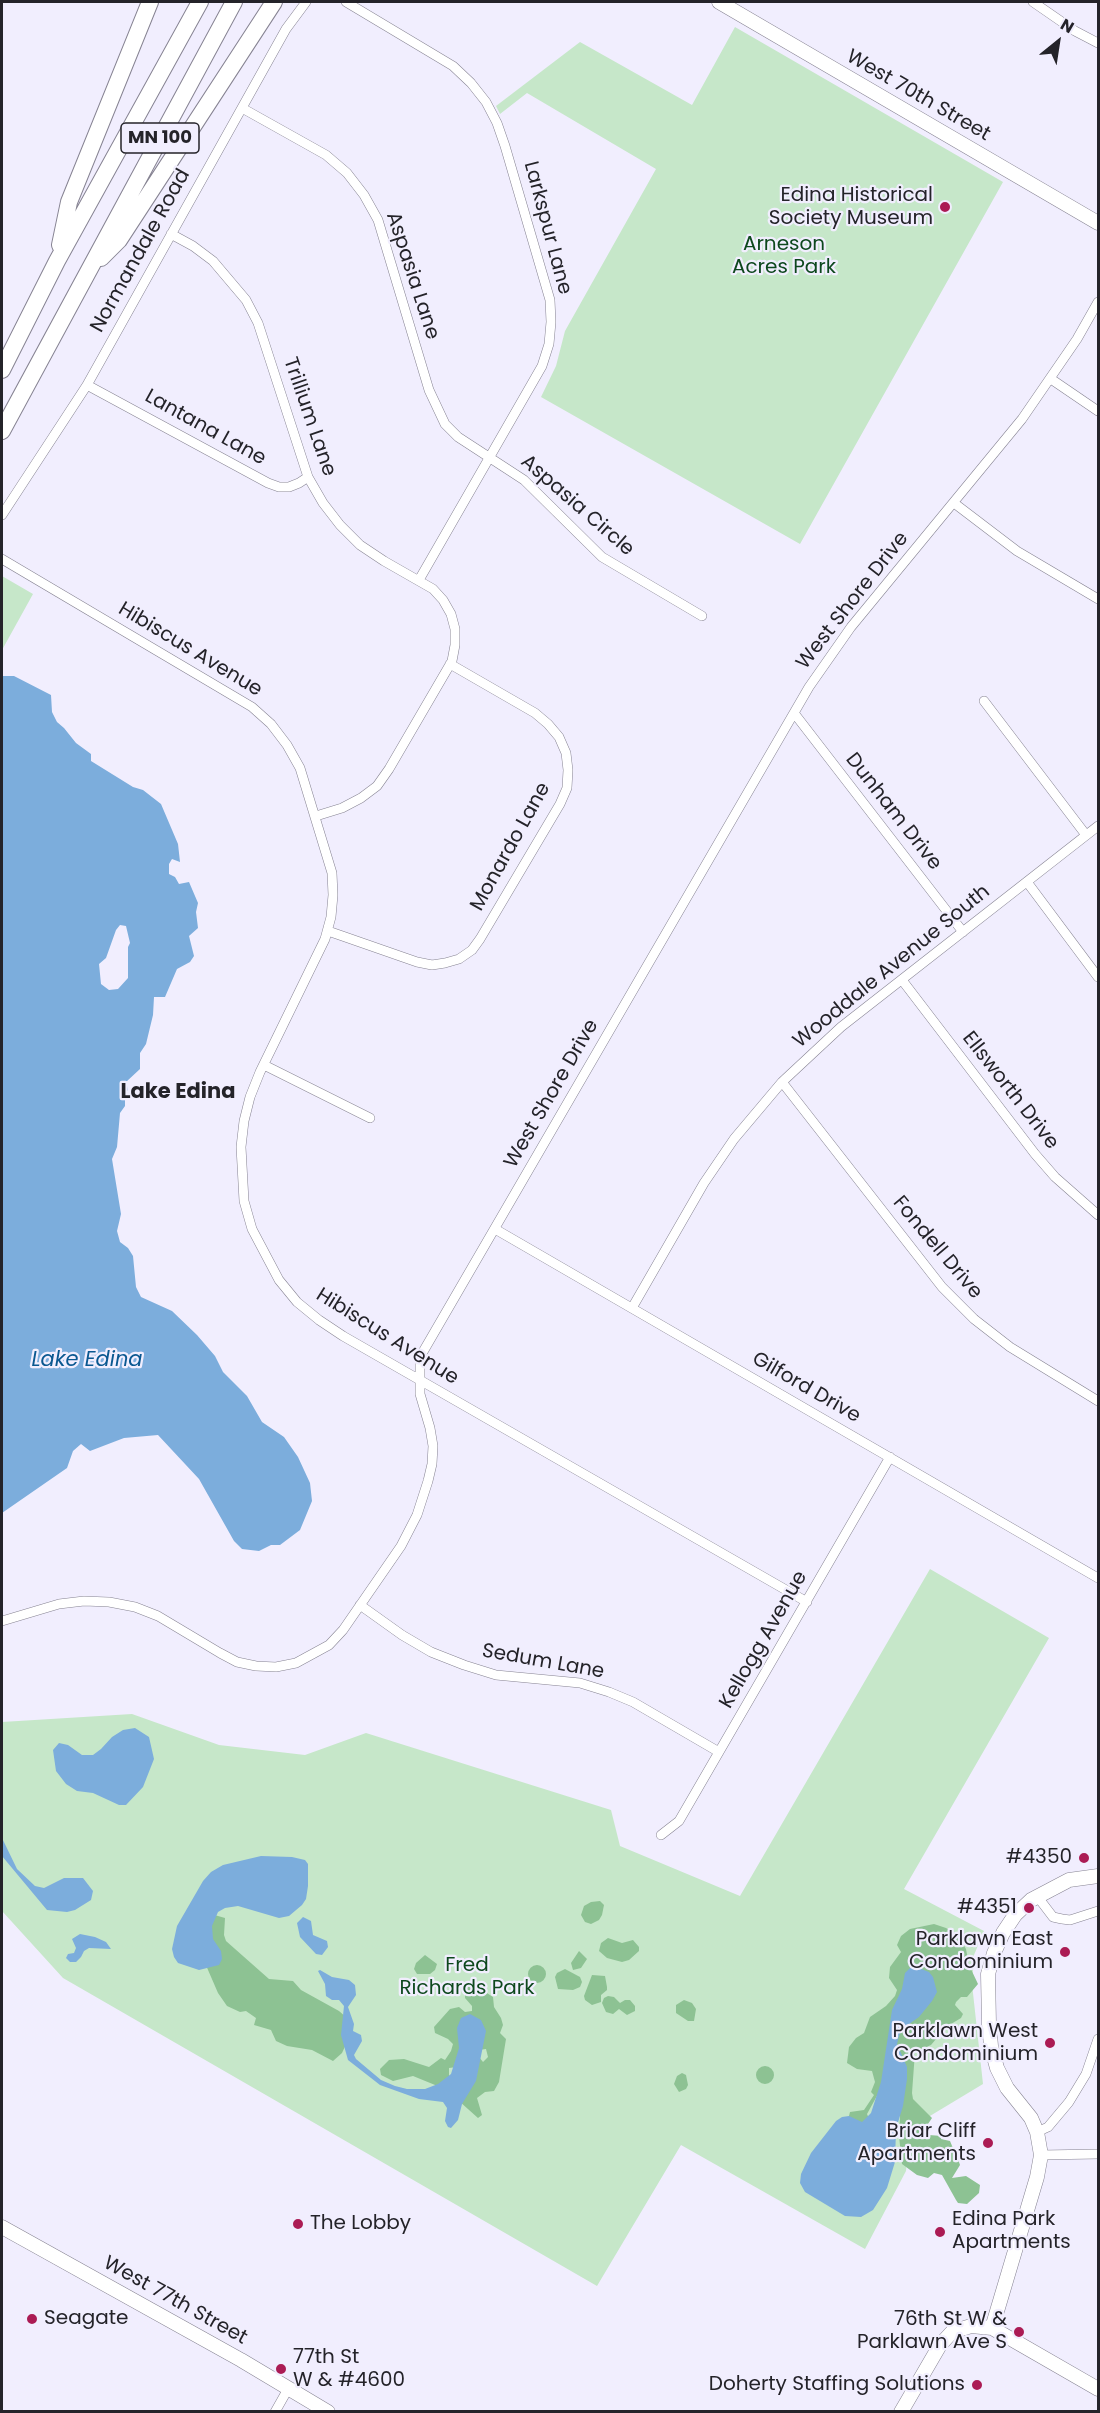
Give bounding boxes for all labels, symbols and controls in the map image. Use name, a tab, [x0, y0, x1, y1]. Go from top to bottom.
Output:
north arrow	[1028, 12, 1088, 72]
text: N	[1056, 13, 1078, 39]
street label: West 70th Street	[842, 45, 994, 147]
road number: MN 100	[121, 123, 199, 153]
street label: Larkspur Lane	[518, 159, 576, 297]
street label: Normandale Road	[86, 165, 196, 337]
place label: Edina Historical Society Museum	[769, 184, 933, 231]
marker: Edina Historical Society Museum	[938, 200, 952, 214]
street label: Aspasia Lane	[380, 209, 444, 343]
park label: Arneson Acres Park	[732, 233, 836, 280]
street label: Trillium Lane	[277, 354, 341, 480]
street label: Lantana Lane	[140, 385, 270, 471]
street label: Aspasia Circle	[515, 450, 639, 562]
street label: West Shore Drive	[792, 528, 914, 674]
street label: Hibiscus Avenue	[114, 598, 266, 702]
street label: Dunham Drive	[840, 749, 946, 875]
street label: Monardo Lane	[466, 779, 556, 915]
street label: Wooddale Avenue South	[789, 880, 995, 1054]
street label: West Shore Drive	[500, 1015, 604, 1173]
street label: Ellsworth Drive	[957, 1027, 1063, 1155]
district label: Lake Edina	[121, 1080, 235, 1106]
street label: Fondell Drive	[887, 1192, 987, 1304]
street label: Hibiscus Avenue	[311, 1284, 463, 1390]
street label: Gilford Drive	[748, 1347, 864, 1429]
water label: Lake Edina	[31, 1348, 143, 1374]
street label: Kellogg Avenue	[715, 1567, 813, 1713]
street label: Sedum Lane	[480, 1639, 606, 1685]
place label: #4350	[1006, 1846, 1072, 1870]
marker: #4350	[1077, 1851, 1091, 1865]
place label: #4351	[957, 1896, 1017, 1920]
marker: #4351	[1022, 1901, 1036, 1915]
place label: Parklawn East Condominium	[909, 1928, 1053, 1975]
marker: Parklawn East Condominium	[1058, 1945, 1072, 1959]
park label: Fred Richards Park	[399, 1954, 535, 2001]
place label: Parklawn West Condominium	[893, 2020, 1038, 2067]
marker: Parklawn West Condominium	[1043, 2036, 1057, 2050]
place label: Briar Cliff Apartments	[857, 2120, 976, 2167]
marker: Briar Cliff Apartments	[981, 2136, 995, 2150]
place label: Edina Park Apartments	[952, 2208, 1071, 2255]
place label: The Lobby	[310, 2212, 411, 2236]
marker: The Lobby	[291, 2217, 305, 2231]
marker: Edina Park Apartments	[933, 2225, 947, 2239]
street label: West 77th Street	[99, 2252, 251, 2350]
place label: Seagate	[44, 2307, 128, 2331]
place label: 76th St W & Parklawn Ave S	[857, 2308, 1007, 2355]
marker: Seagate	[25, 2312, 39, 2326]
marker: 76th St W & Parklawn Ave S	[1012, 2325, 1026, 2339]
place label: 77th St W & #4600	[293, 2346, 405, 2393]
marker: 77th St W & #4600	[274, 2362, 288, 2376]
place label: Doherty Staffing Solutions	[709, 2373, 965, 2397]
marker: Doherty Staffing Solutions	[970, 2378, 984, 2392]

